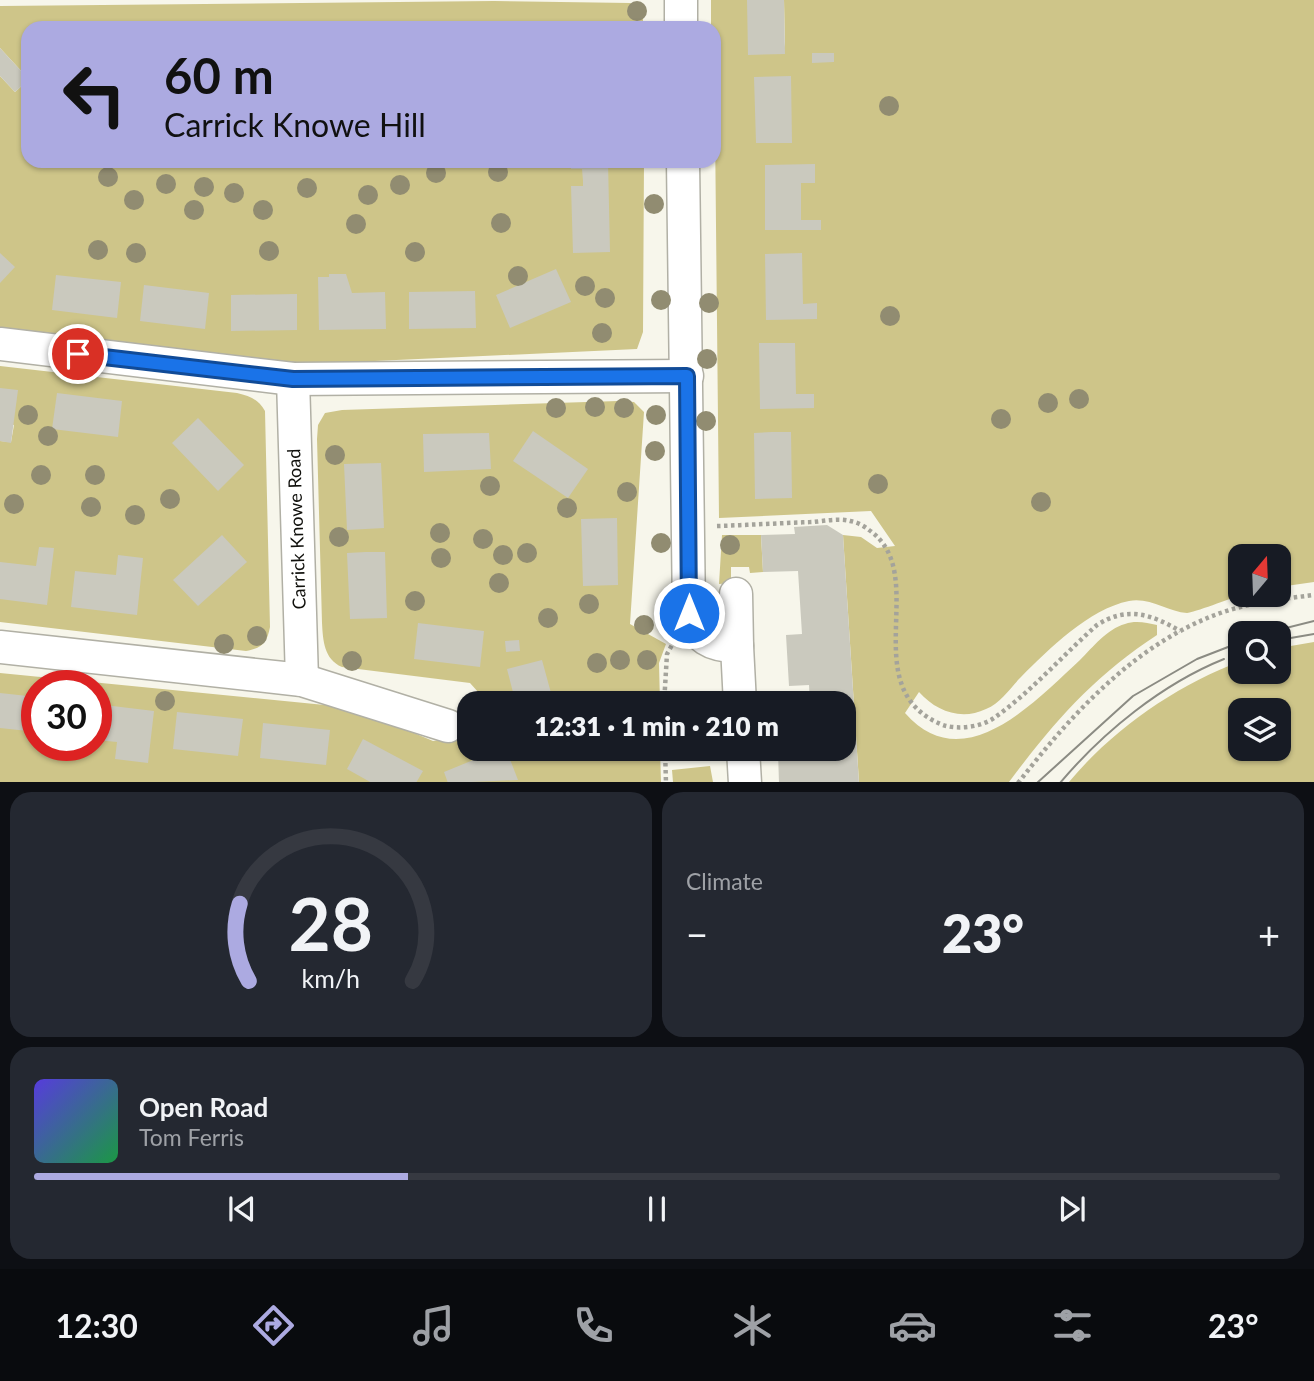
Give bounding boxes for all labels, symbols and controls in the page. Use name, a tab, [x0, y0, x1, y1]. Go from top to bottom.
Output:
text: 60 m	[164, 46, 274, 104]
icon: left	[49, 49, 140, 140]
text: Carrick Knowe Hill	[164, 105, 426, 144]
pin	[48, 324, 108, 384]
icon: arrive	[59, 335, 97, 373]
street label: Carrick Knowe Road	[282, 448, 310, 610]
north arrow	[1228, 544, 1292, 607]
map controls	[1228, 544, 1291, 761]
position arrow	[652, 576, 726, 650]
button: search	[1228, 621, 1291, 684]
speed limit sign: 30	[21, 670, 112, 761]
button: layers	[1228, 698, 1291, 761]
text: 12:31 · 1 min · 210 m	[534, 710, 779, 742]
text: Climate	[686, 867, 763, 895]
text: 28	[289, 879, 373, 967]
text: 23°	[942, 902, 1024, 964]
text: −	[686, 911, 708, 957]
text: +	[1258, 911, 1280, 957]
text: km/h	[302, 962, 360, 992]
text: Open Road	[139, 1091, 268, 1123]
text: Tom Ferris	[139, 1123, 244, 1151]
icon: previous	[223, 1190, 261, 1228]
icon: pause	[638, 1190, 676, 1228]
icon: next	[1053, 1190, 1091, 1228]
icon: directions	[249, 1301, 298, 1350]
icon: music	[409, 1301, 458, 1350]
icon: phone	[569, 1301, 618, 1350]
icon: climate	[728, 1301, 777, 1350]
icon: car	[888, 1301, 937, 1350]
icon: filters	[1048, 1301, 1097, 1350]
text: 12:30	[55, 1306, 138, 1345]
text: 23°	[1208, 1306, 1258, 1345]

